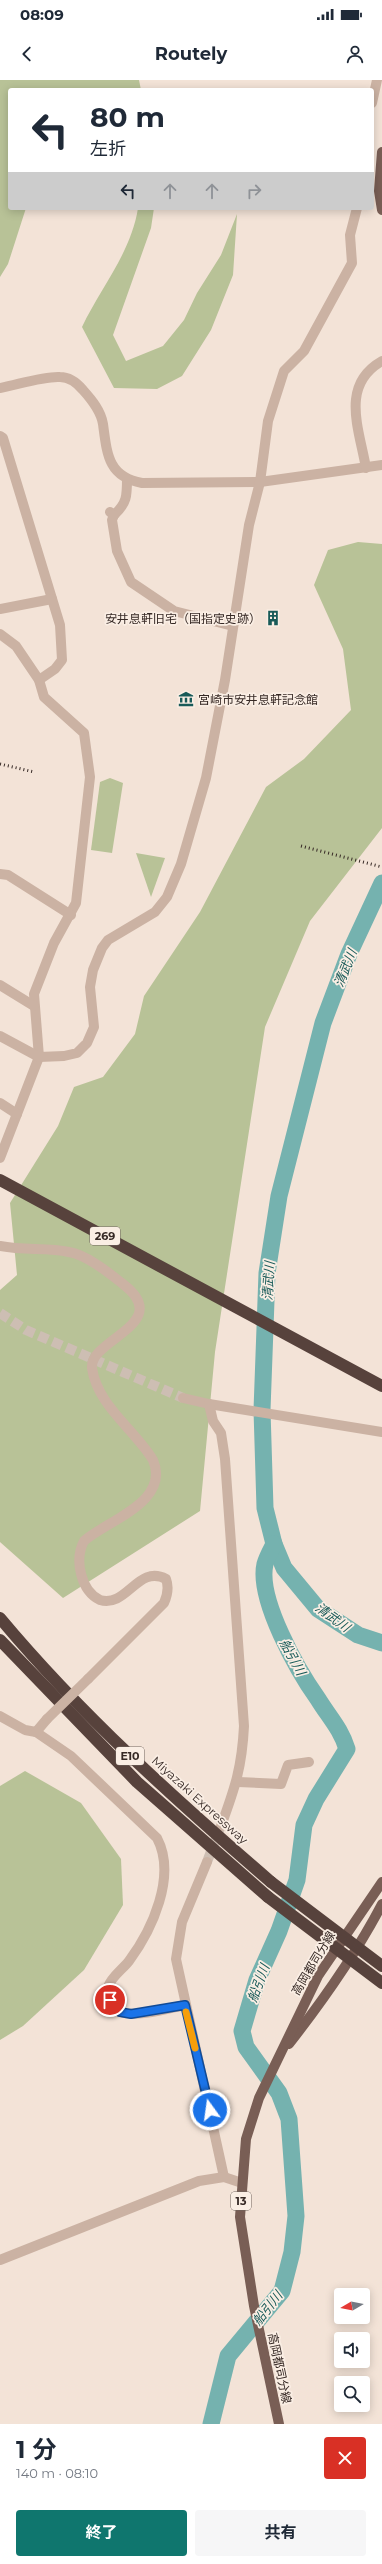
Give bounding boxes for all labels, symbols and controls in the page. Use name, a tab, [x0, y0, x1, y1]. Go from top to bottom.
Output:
text: 08:09	[20, 5, 64, 24]
icon: back	[16, 43, 38, 65]
text: Routely	[155, 43, 227, 65]
icon: person	[344, 43, 366, 65]
text: 80 m	[90, 100, 165, 134]
icon: left	[24, 104, 76, 156]
text: 左折	[90, 138, 126, 160]
icon: left	[117, 180, 139, 202]
icon: ahead	[159, 180, 181, 202]
icon: ahead	[201, 180, 223, 202]
icon: right	[243, 180, 265, 202]
building icon: 安井息軒旧宅（国指定史跡）	[264, 609, 282, 627]
place label: 安井息軒旧宅（国指定史跡）	[105, 611, 261, 626]
museum icon: 宮崎市安井息軒記念館	[177, 690, 195, 708]
place label: 宮崎市安井息軒記念館	[198, 692, 318, 707]
water label: 清武川	[330, 945, 360, 989]
road number: 269	[90, 1227, 120, 1245]
water label: 清武川	[259, 1259, 277, 1301]
water label: 清武川	[313, 1599, 355, 1636]
water label: 船引川	[277, 1636, 310, 1680]
road number: E10	[116, 1747, 144, 1765]
street label: Miyazaki Expressway	[149, 1753, 252, 1847]
street label: 高岡都司分線	[288, 1928, 338, 1998]
water label: 船引川	[244, 1960, 273, 2004]
pin	[93, 1983, 127, 2017]
icon: arrive	[99, 1989, 121, 2011]
position arrow	[189, 2089, 231, 2131]
road number: 13	[231, 2192, 251, 2210]
water label: 船引川	[249, 2286, 287, 2328]
north arrow	[334, 2288, 370, 2324]
map controls	[334, 2288, 370, 2412]
street label: 高岡都司分線	[265, 2331, 295, 2405]
button: sound	[334, 2332, 370, 2368]
button: search	[334, 2376, 370, 2412]
text: 1 分	[16, 2435, 56, 2464]
button: close	[324, 2437, 366, 2479]
text: 140 m · 08:10	[16, 2465, 98, 2481]
button: 終了	[16, 2510, 187, 2556]
button: 共有	[195, 2510, 366, 2556]

